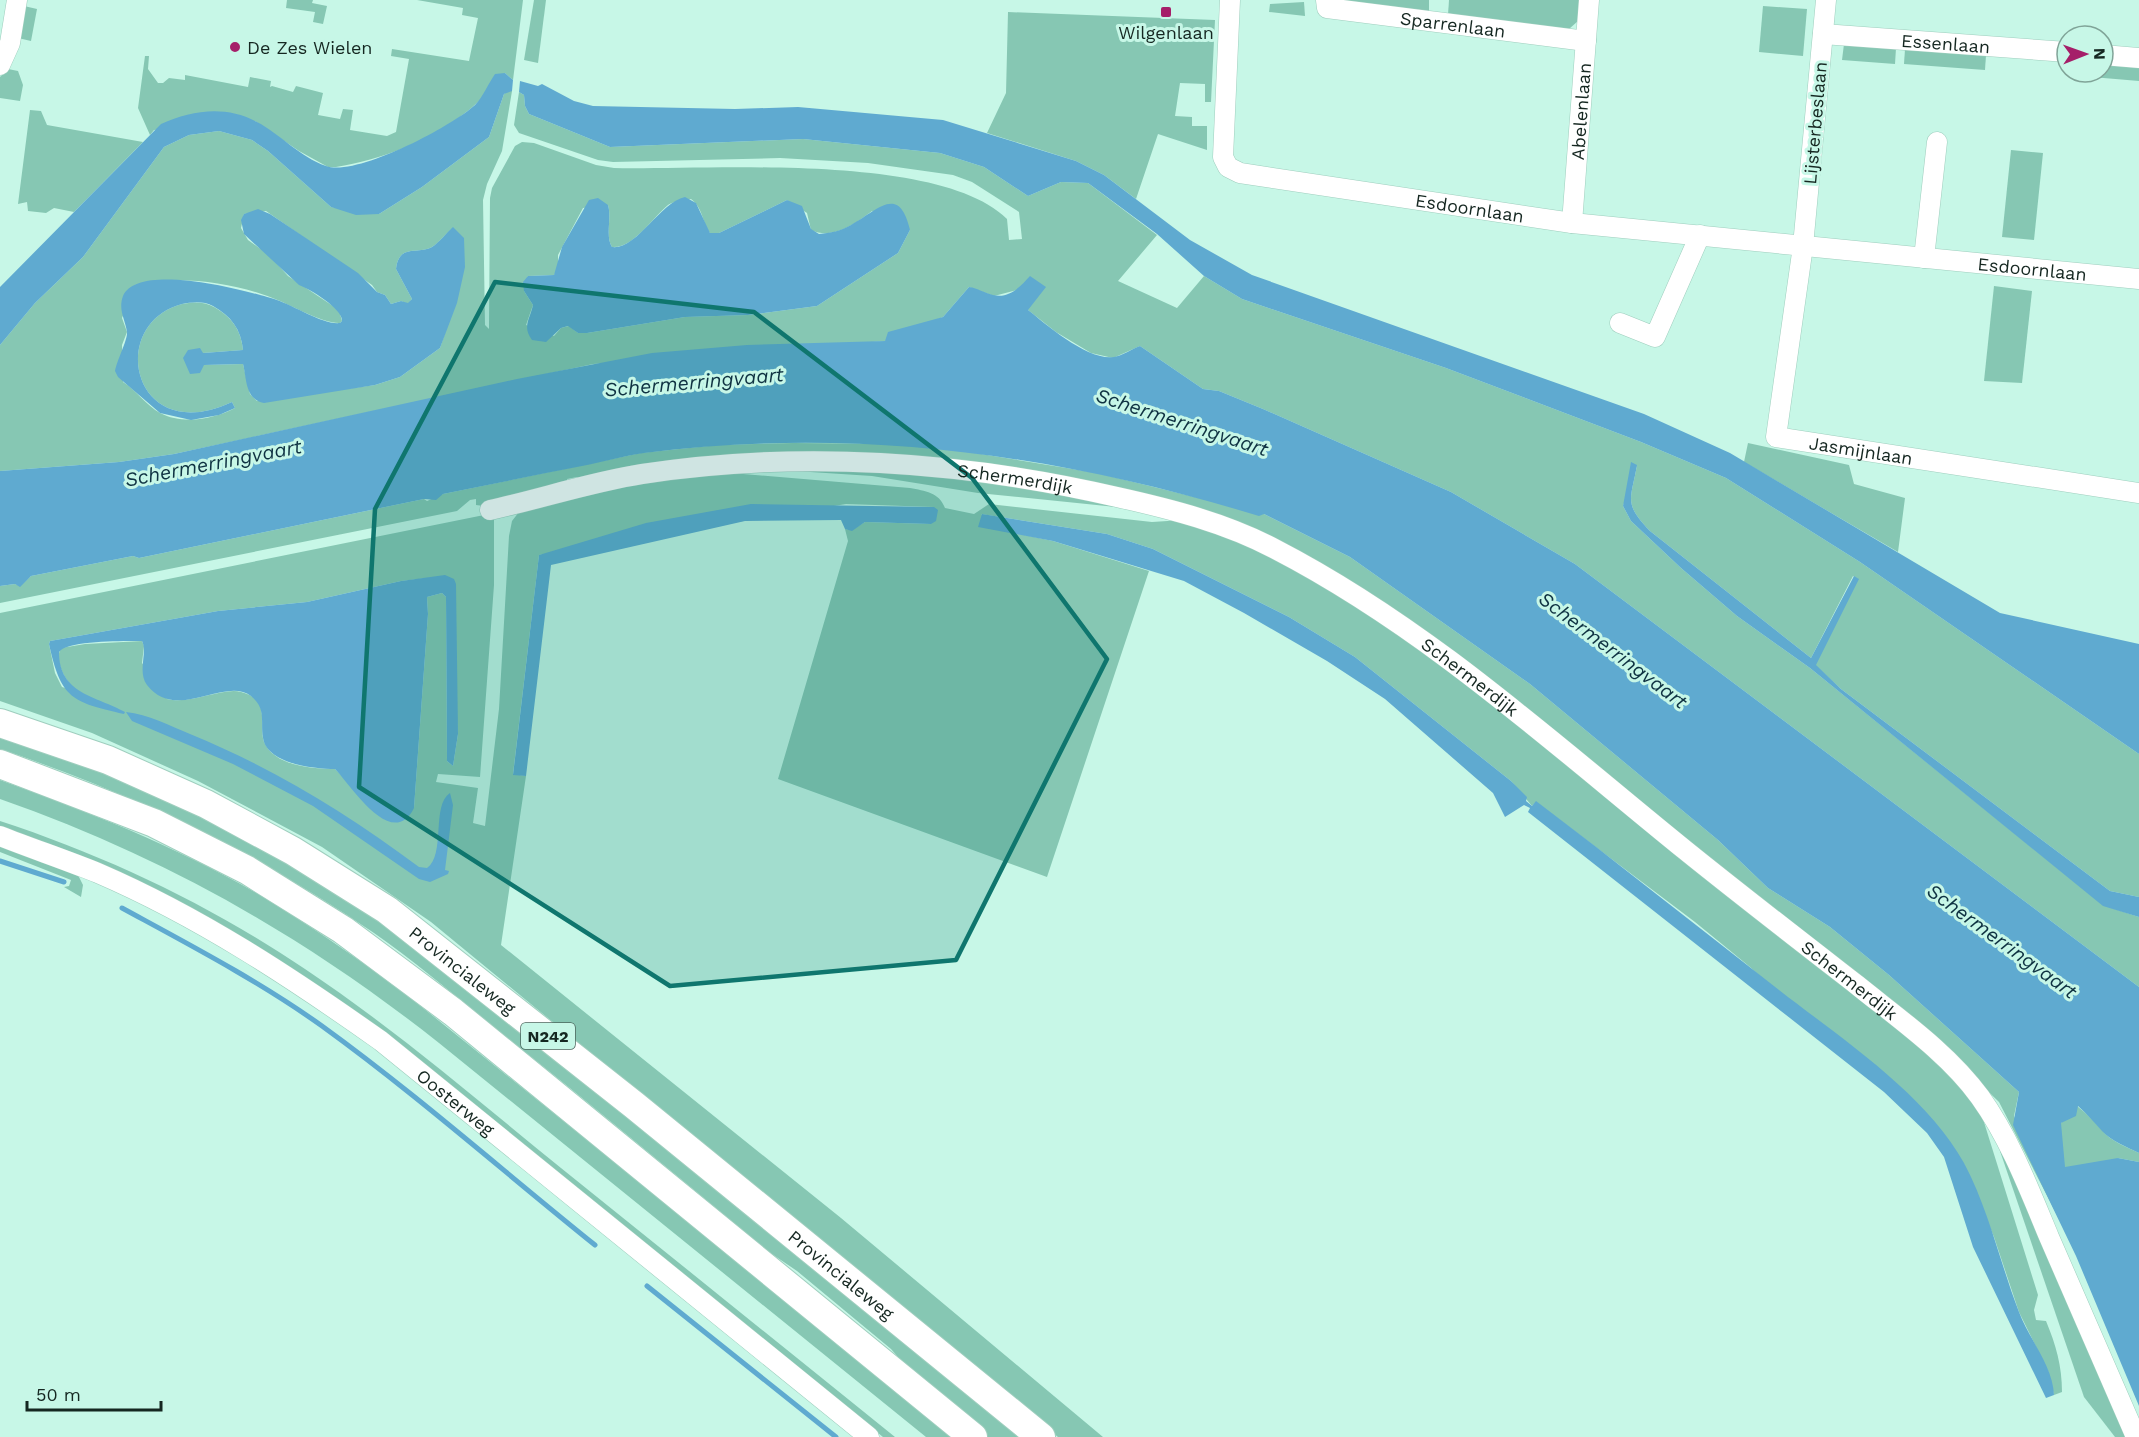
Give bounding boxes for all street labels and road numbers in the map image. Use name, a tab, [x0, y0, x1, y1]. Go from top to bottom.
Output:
street label: Sparrenlaan	[1399, 7, 1507, 41]
street label: Essenlaan	[1900, 29, 1991, 57]
street label: Lijsterbeslaan	[1799, 61, 1831, 185]
street label: Abelenlaan	[1566, 62, 1595, 161]
street label: Esdoornlaan	[1414, 189, 1525, 226]
street label: Esdoornlaan	[1977, 253, 2088, 284]
street label: Jasmijnlaan	[1808, 432, 1914, 468]
street label: Schermerdijk	[956, 459, 1075, 498]
street label: Schermerdijk	[1418, 633, 1523, 720]
street label: Provincialeweg	[405, 921, 521, 1019]
street label: Schermerdijk	[1798, 936, 1902, 1024]
road number: N242	[521, 1023, 575, 1049]
street label: Oosterweg	[413, 1064, 499, 1140]
street label: Provincialeweg	[785, 1225, 899, 1324]

